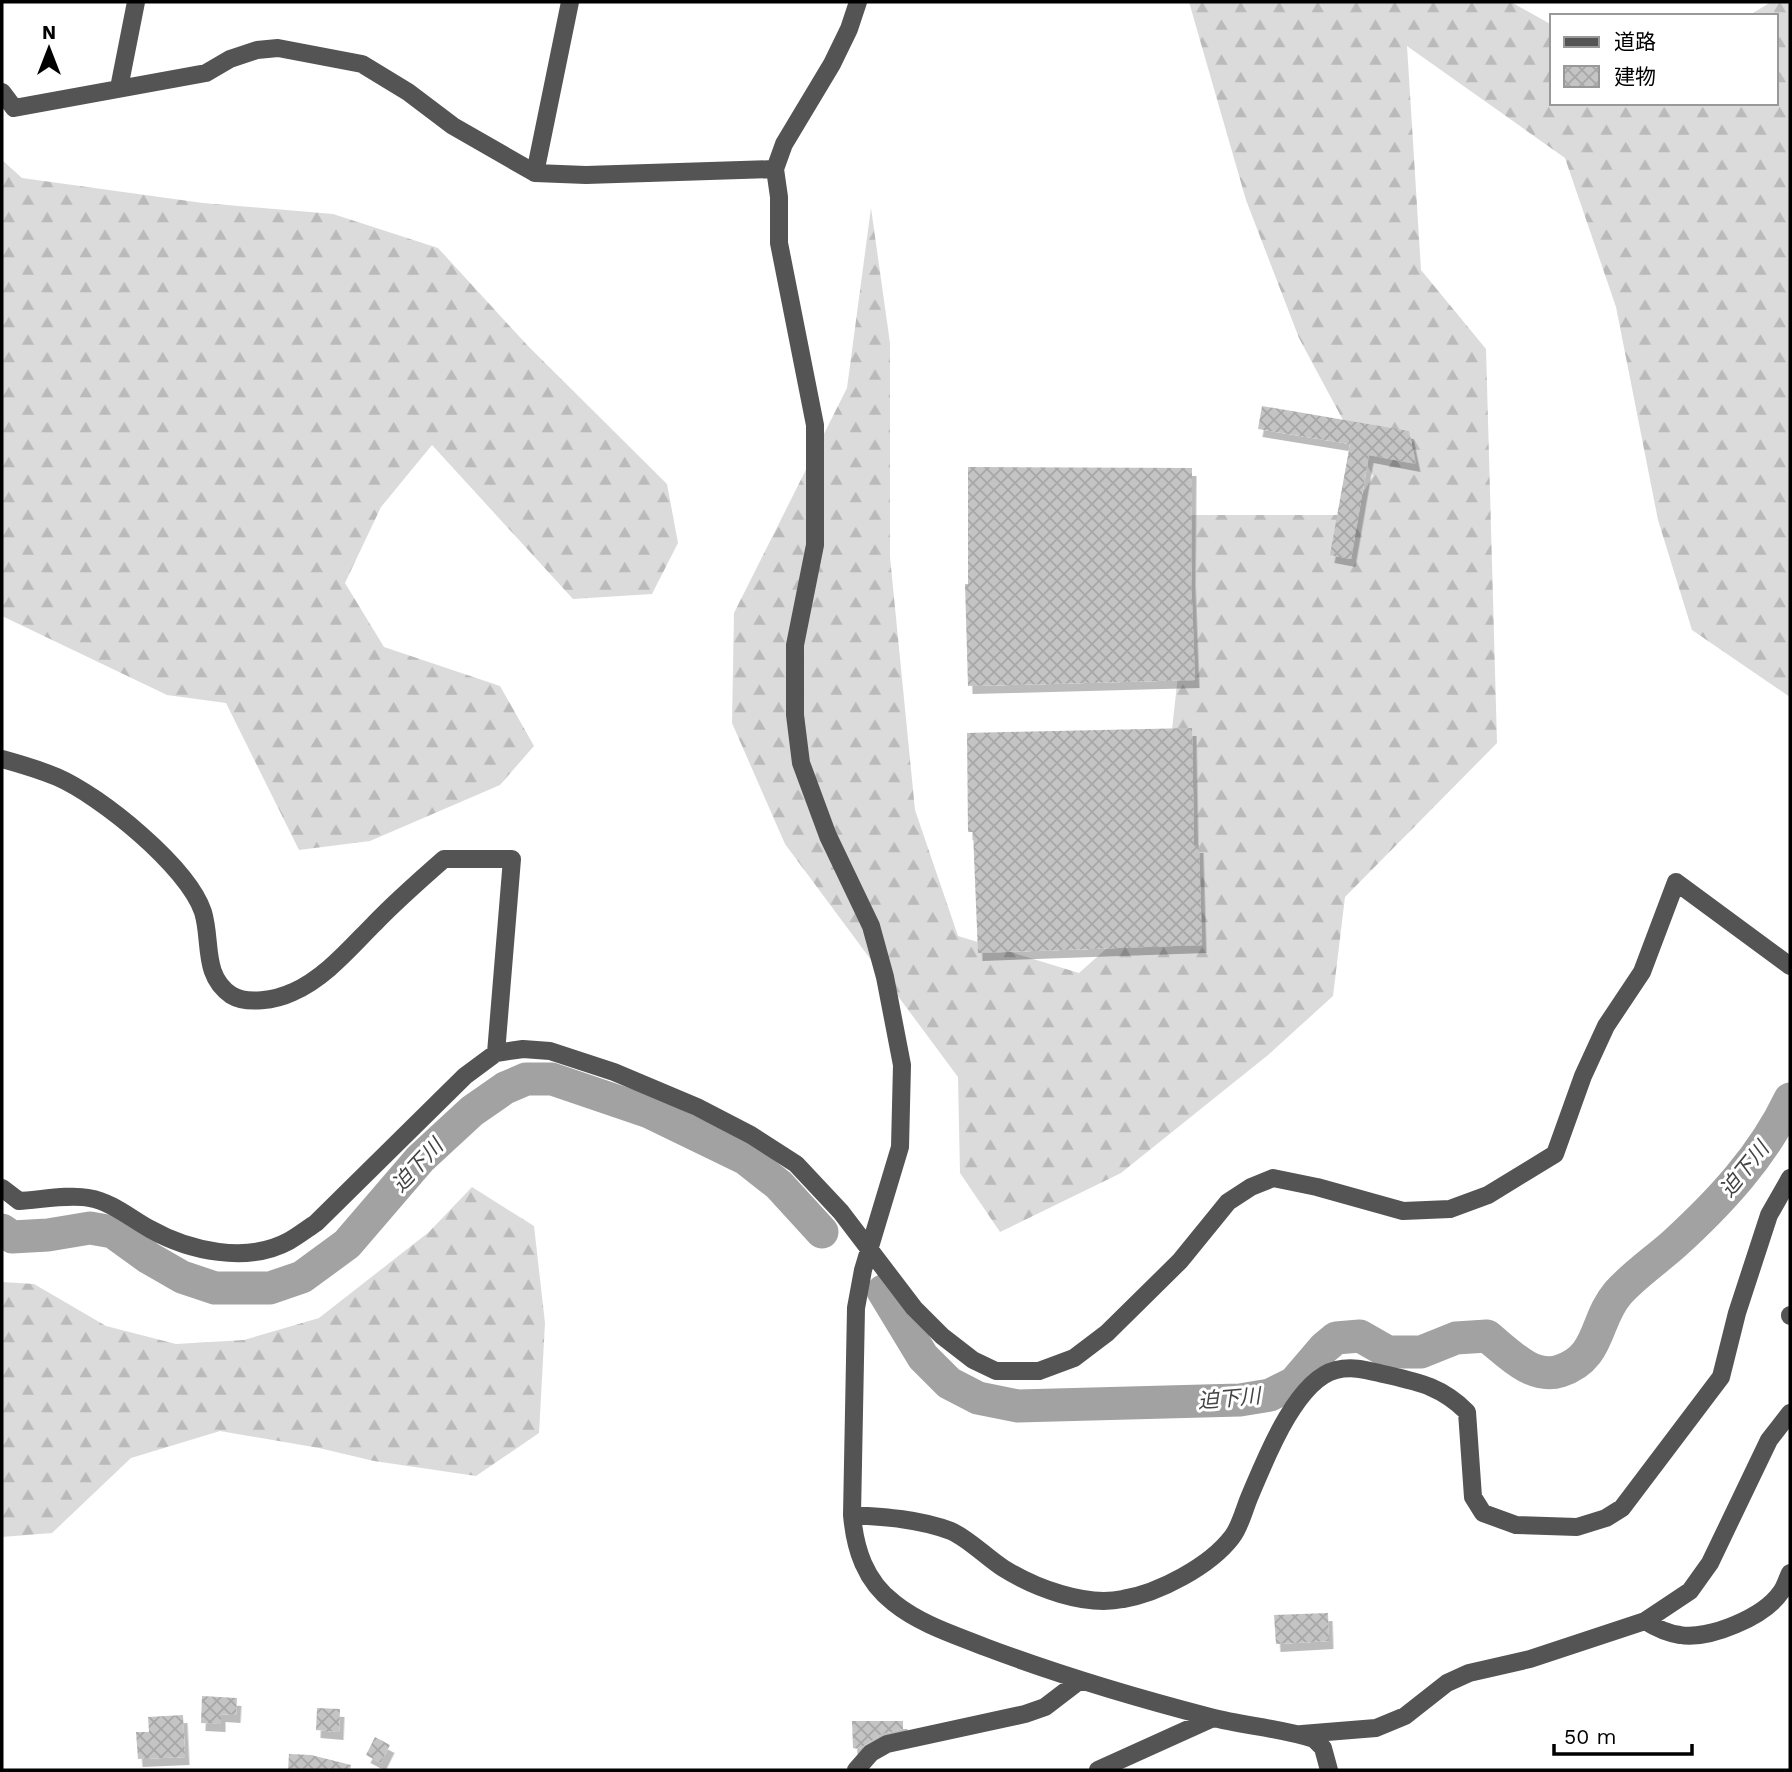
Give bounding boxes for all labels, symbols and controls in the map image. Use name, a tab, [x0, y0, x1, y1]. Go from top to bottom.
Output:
north arrow	[14, 14, 84, 84]
legend	[1550, 14, 1778, 105]
text: N	[42, 21, 56, 44]
text: 道路	[1614, 29, 1656, 54]
text: 建物	[1614, 64, 1656, 89]
water label: 迫下川	[386, 1132, 449, 1197]
water label: 迫下川	[1714, 1135, 1775, 1201]
water label: 迫下川	[1197, 1383, 1263, 1413]
scale bar	[1554, 1712, 1692, 1756]
text: 50 m	[1564, 1724, 1616, 1749]

